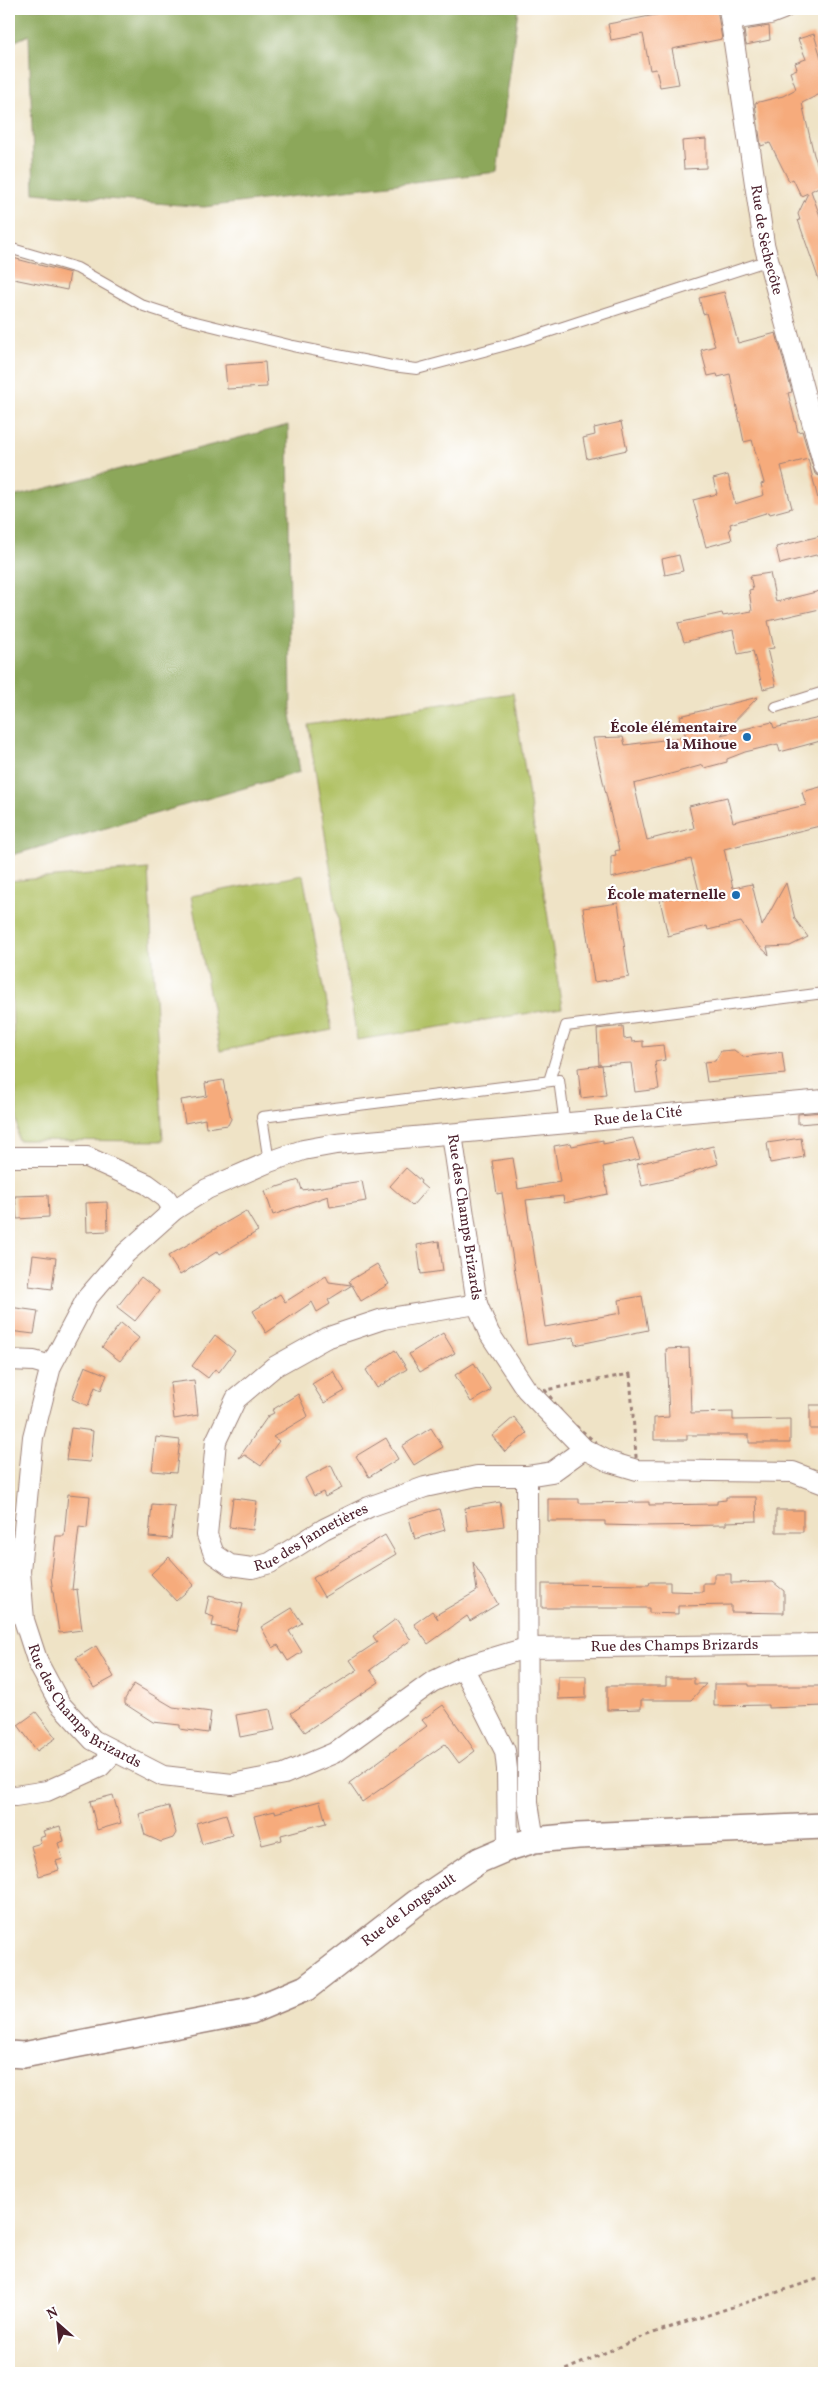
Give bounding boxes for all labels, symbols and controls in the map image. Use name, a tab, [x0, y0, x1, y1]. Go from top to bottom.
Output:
street label: Rue de Sèchecôte	[745, 183, 788, 297]
place label: École élémentaire la Mihoue	[610, 718, 737, 756]
marker: École élémentaire la Mihoue	[741, 731, 753, 743]
place label: École maternelle	[607, 885, 726, 906]
marker: École maternelle	[730, 889, 742, 901]
street label: Rue de la Cité	[593, 1102, 683, 1132]
street label: Rue des Champs Brizards	[442, 1133, 487, 1302]
street label: Rue des Jannetières	[252, 1498, 372, 1577]
street label: Rue des Champs Brizards	[590, 1634, 759, 1658]
street label: Rue des Champs Brizards	[22, 1641, 145, 1774]
street label: Rue de Longsault	[357, 1868, 460, 1952]
north arrow	[32, 2300, 82, 2350]
text: N	[44, 2303, 62, 2325]

